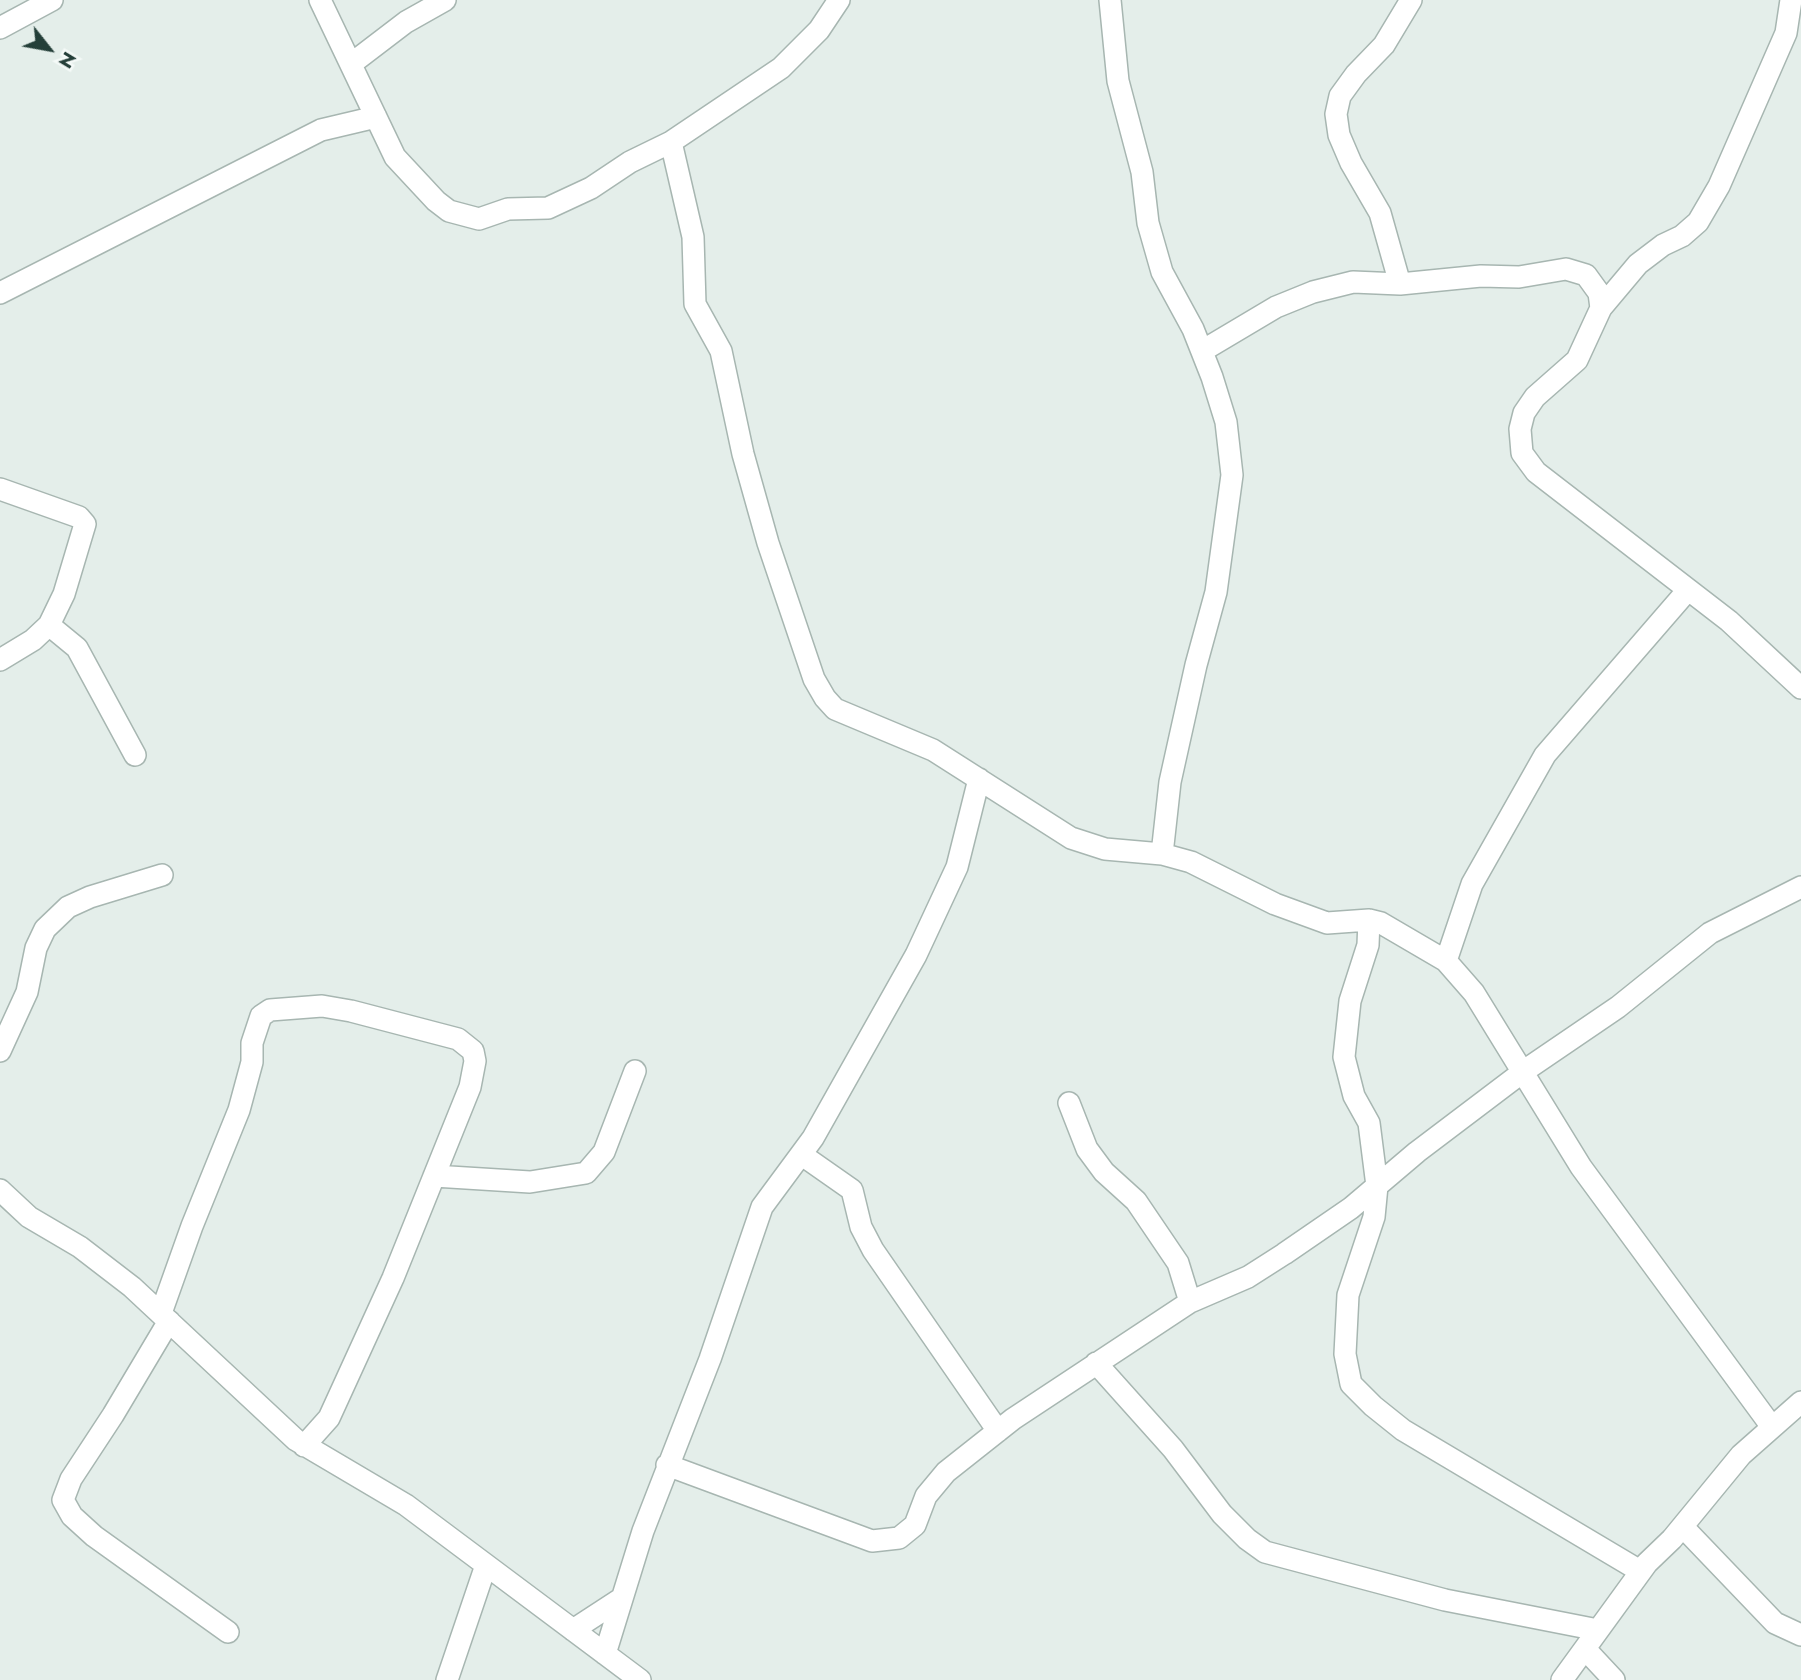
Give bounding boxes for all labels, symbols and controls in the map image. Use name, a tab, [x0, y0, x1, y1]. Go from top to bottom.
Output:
north arrow	[14, 14, 84, 84]
text: N	[52, 47, 83, 73]

